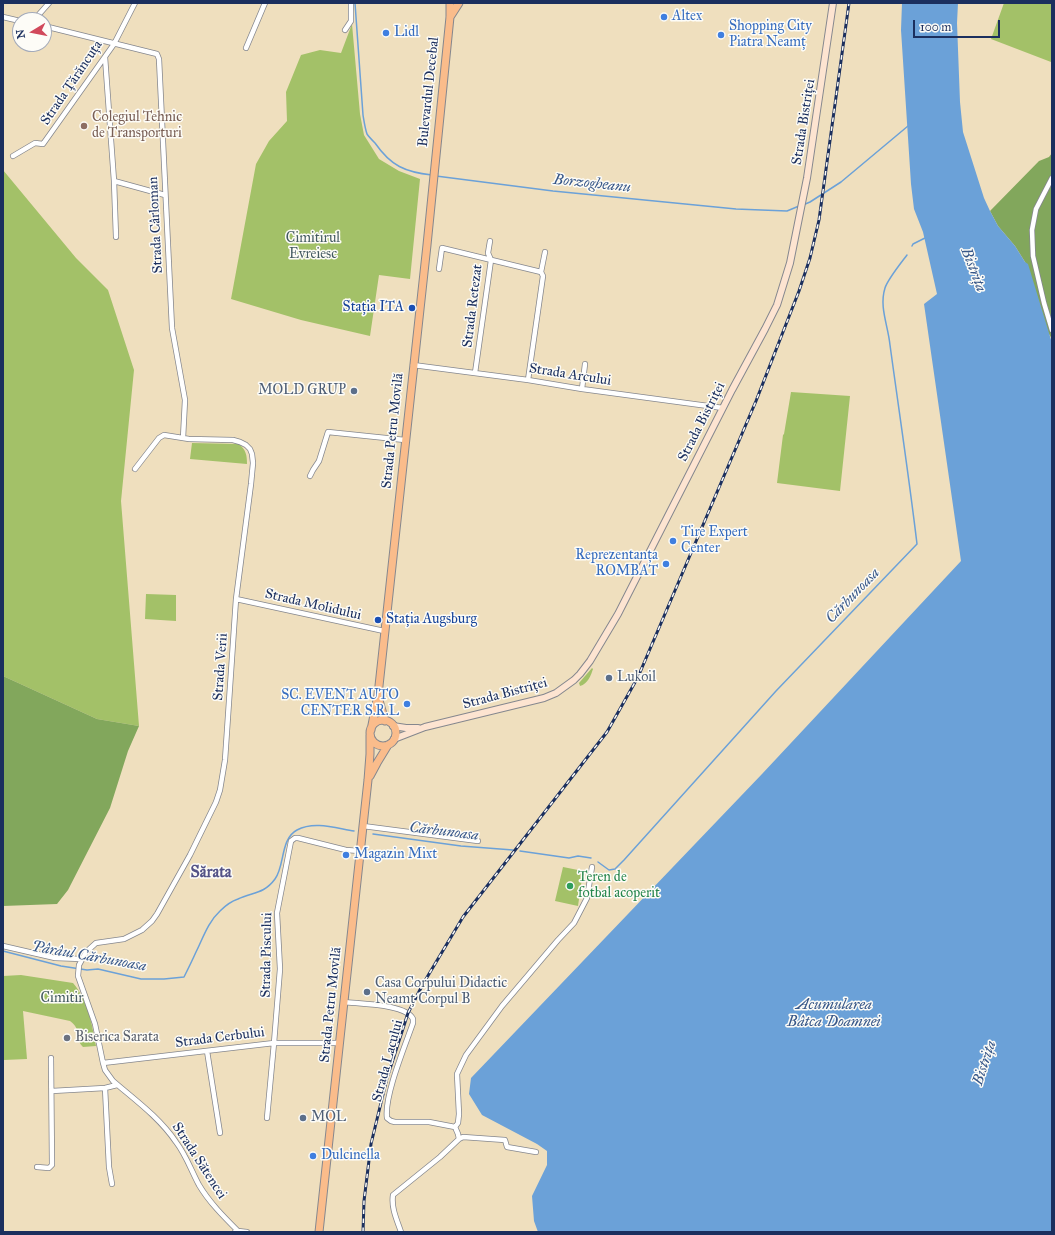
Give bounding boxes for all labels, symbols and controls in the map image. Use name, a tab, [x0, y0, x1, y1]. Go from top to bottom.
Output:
place label: Altex	[672, 9, 702, 25]
north arrow	[12, 12, 52, 52]
marker: Altex	[659, 12, 669, 22]
scale bar	[915, 12, 1002, 38]
place label: Shopping City Piatra Neamț	[729, 19, 812, 52]
text: 100 m	[920, 20, 951, 34]
place label: Lidl	[394, 25, 419, 41]
text: N	[13, 28, 28, 40]
marker: Lidl	[381, 28, 391, 38]
marker: Shopping City Piatra Neamț	[716, 30, 726, 40]
street label: Bulevardul Decebal	[415, 36, 443, 148]
street label: Strada Țărăncuța	[38, 37, 106, 129]
street label: Strada Bistriței	[789, 78, 819, 166]
place label: Colegiul Tehnic de Transporturi	[92, 110, 182, 142]
marker: Colegiul Tehnic de Transporturi	[79, 121, 89, 131]
water label: Borzogheanu	[552, 171, 632, 197]
street label: Strada Cârloman	[145, 176, 167, 274]
park label: Cimitirul Evreiesc	[286, 231, 340, 264]
water label: Bistrița	[956, 245, 990, 295]
street label: Strada Retezat	[460, 263, 486, 349]
place label: Stația ITA	[343, 300, 404, 316]
marker: Stația ITA	[407, 303, 417, 313]
street label: Strada Arcului	[528, 360, 612, 390]
street label: Strada Petru Movilă	[379, 372, 407, 490]
street label: Strada Bistriței	[675, 379, 729, 465]
place label: MOLD GRUP	[258, 383, 346, 399]
marker: MOLD GRUP	[349, 386, 359, 396]
place label: Tire Expert Center	[681, 525, 748, 558]
marker: Tire Expert Center	[668, 536, 678, 546]
place label: Reprezentanța ROMBAT	[575, 548, 658, 580]
marker: Reprezentanța ROMBAT	[661, 559, 671, 569]
water label: Cărbunoasa	[822, 565, 884, 627]
street label: Strada Molidului	[263, 586, 363, 624]
place label: Stația Augsburg	[386, 612, 477, 628]
marker: Stația Augsburg	[373, 615, 383, 625]
street label: Strada Verii	[210, 633, 232, 701]
place label: Lukoil	[617, 670, 656, 686]
marker: Lukoil	[604, 673, 614, 683]
street label: Strada Bistriței	[461, 675, 549, 713]
place label: SC. EVENT AUTO CENTER S.R.L	[281, 688, 399, 720]
marker: SC. EVENT AUTO CENTER S.R.L	[402, 699, 412, 709]
water label: Cărbunoasa	[408, 819, 480, 845]
place label: Magazin Mixt	[354, 847, 437, 863]
marker: Magazin Mixt	[341, 850, 351, 860]
district label: Sărata	[190, 863, 232, 883]
place label: Teren de fotbal acoperit	[578, 870, 660, 902]
marker: Teren de fotbal acoperit	[565, 881, 575, 891]
street label: Strada Piscului	[258, 912, 276, 998]
water label: Pârâul Cărbunoasa	[30, 938, 148, 976]
street label: Strada Petru Movilă	[317, 946, 345, 1064]
place label: Casa Corpului Didactic Neamţ Corpul B	[375, 976, 507, 1008]
marker: Casa Corpului Didactic Neamţ Corpul B	[362, 987, 372, 997]
park label: Cimitir	[41, 991, 83, 1007]
water label: Acumularea Bâtca Doamnei	[787, 996, 881, 1031]
street label: Strada Lacului	[369, 1018, 407, 1104]
street label: Strada Cerbului	[174, 1024, 266, 1052]
place label: Biserica Sarata	[75, 1030, 159, 1046]
marker: Biserica Sarata	[62, 1033, 72, 1043]
water label: Bistrița	[969, 1038, 1001, 1088]
place label: MOL	[311, 1110, 346, 1126]
marker: MOL	[298, 1113, 308, 1123]
street label: Strada Sătencei	[168, 1120, 230, 1202]
place label: Dulcinella	[321, 1148, 380, 1164]
marker: Dulcinella	[308, 1151, 318, 1161]

